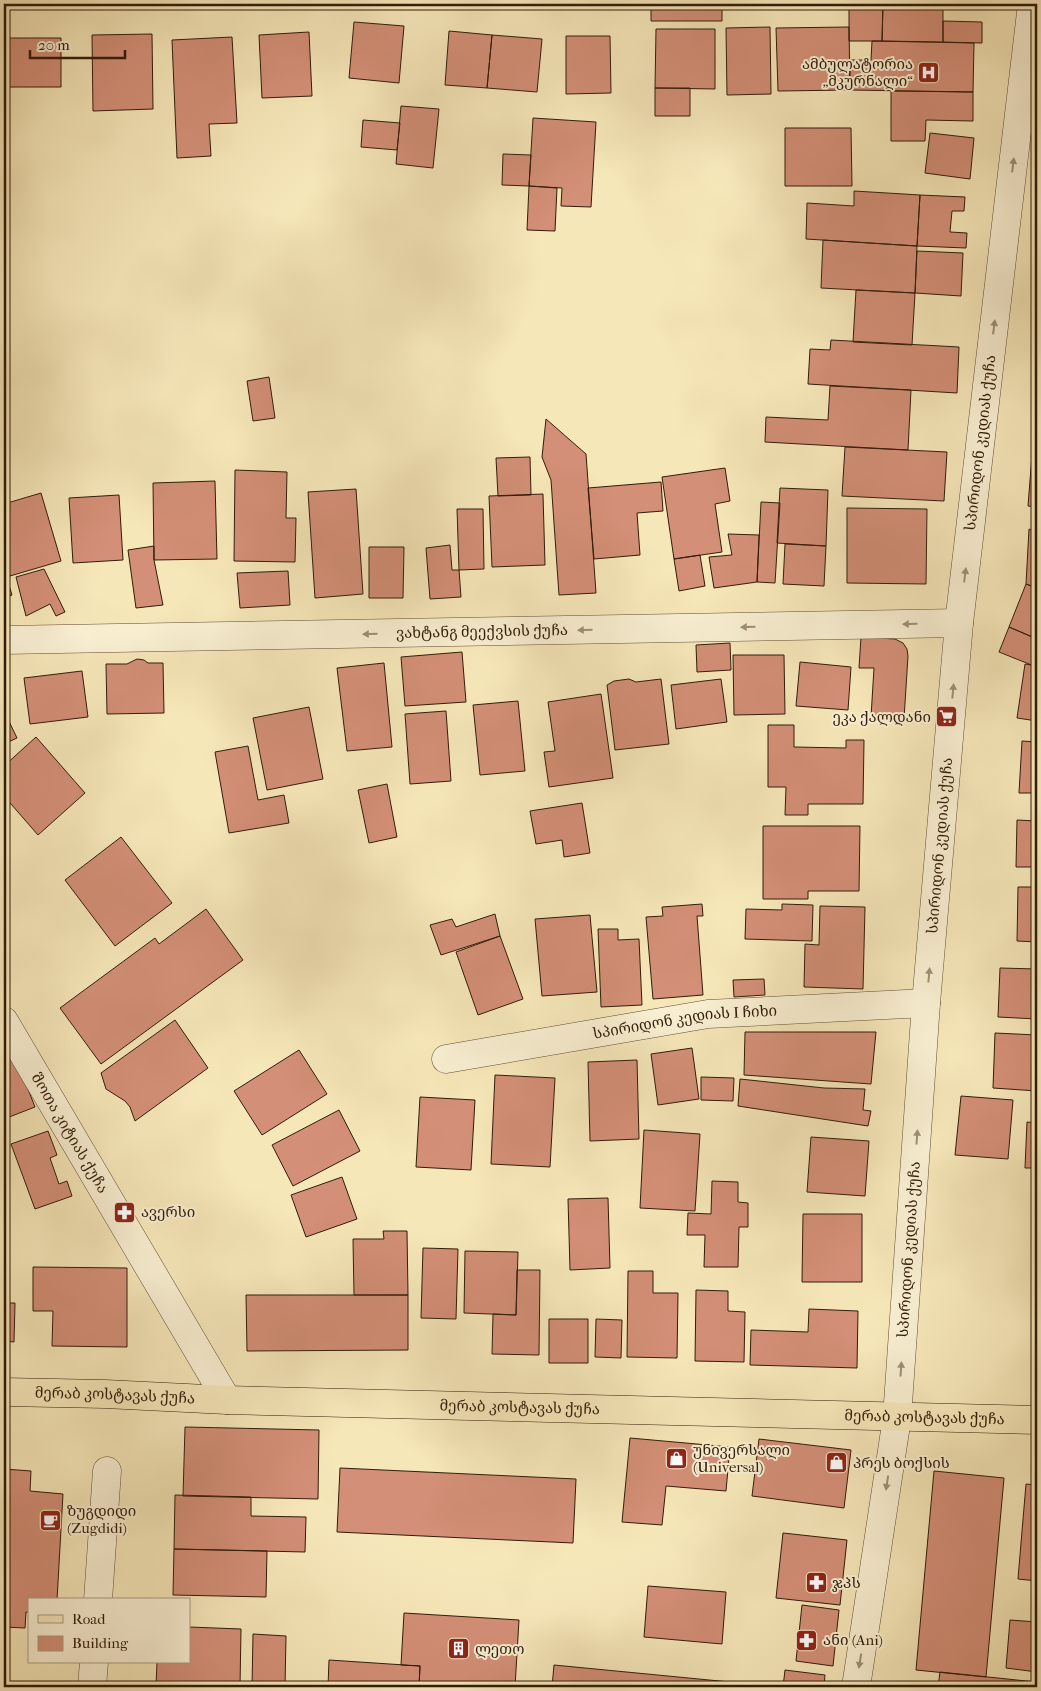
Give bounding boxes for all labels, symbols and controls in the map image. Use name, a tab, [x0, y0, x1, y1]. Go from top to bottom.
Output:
scale bar	[30, 28, 125, 60]
text: 20 m	[38, 36, 70, 54]
place label: ამბულატორია „მკურნალი“	[802, 55, 913, 90]
hospital icon: ამბულატორია „მკურნალი“	[917, 61, 941, 85]
one-way arrow	[1009, 157, 1017, 173]
one-way arrow	[990, 318, 998, 334]
street label: სპირიდონ კედიას ქუჩა	[961, 354, 1000, 532]
one-way arrow	[961, 567, 969, 583]
one-way arrow	[902, 620, 918, 628]
street label: ვახტანგ მეექვსის ქუჩა	[396, 621, 568, 642]
one-way arrow	[739, 623, 755, 631]
one-way arrow	[577, 626, 593, 634]
one-way arrow	[362, 630, 378, 638]
one-way arrow	[949, 683, 957, 699]
supermarket icon: ეკა ქალდანი	[935, 705, 959, 729]
place label: ეკა ქალდანი	[832, 708, 931, 726]
street label: სპირიდონ კედიას ქუჩა	[923, 757, 956, 935]
one-way arrow	[925, 967, 933, 983]
street label: სპირიდონ კედიას I ჩიხი	[591, 1002, 778, 1043]
street label: შოთა კიტიას ქუჩა	[28, 1070, 112, 1196]
one-way arrow	[913, 1129, 921, 1145]
street label: სპირიდონ კედიას ქუჩა	[894, 1161, 924, 1338]
pharmacy icon: ავერსი	[113, 1200, 137, 1224]
place label: ავერსი	[141, 1203, 195, 1221]
one-way arrow	[897, 1361, 905, 1377]
street label: მერაბ კოსტავას ქუჩა	[35, 1384, 196, 1407]
street label: მერაბ კოსტავას ქუჩა	[439, 1396, 600, 1418]
street label: მერაბ კოსტავას ქუჩა	[844, 1406, 1005, 1428]
place label: უნივერსალი (Universal)	[693, 1441, 790, 1476]
shop icon: უნივერსალი (Universal)	[665, 1447, 689, 1471]
shop icon: პრეს ბოქსის	[825, 1451, 849, 1475]
place label: პრეს ბოქსის	[853, 1454, 950, 1472]
one-way arrow	[883, 1475, 891, 1491]
place label: ზუგდიდი (Zugdidi)	[67, 1502, 136, 1537]
cafe icon: ზუგდიდი (Zugdidi)	[39, 1508, 63, 1532]
pharmacy icon: ჯპს	[804, 1571, 828, 1595]
place label: ჯპს	[832, 1574, 861, 1592]
legend	[28, 1598, 190, 1664]
text: Road	[72, 1610, 106, 1628]
pharmacy icon: ანი (Ani)	[795, 1628, 819, 1652]
place label: ანი (Ani)	[823, 1631, 883, 1649]
text: Building	[72, 1634, 129, 1652]
building icon: ლეთო	[447, 1637, 471, 1661]
place label: ლეთო	[475, 1640, 524, 1658]
one-way arrow	[855, 1653, 863, 1669]

